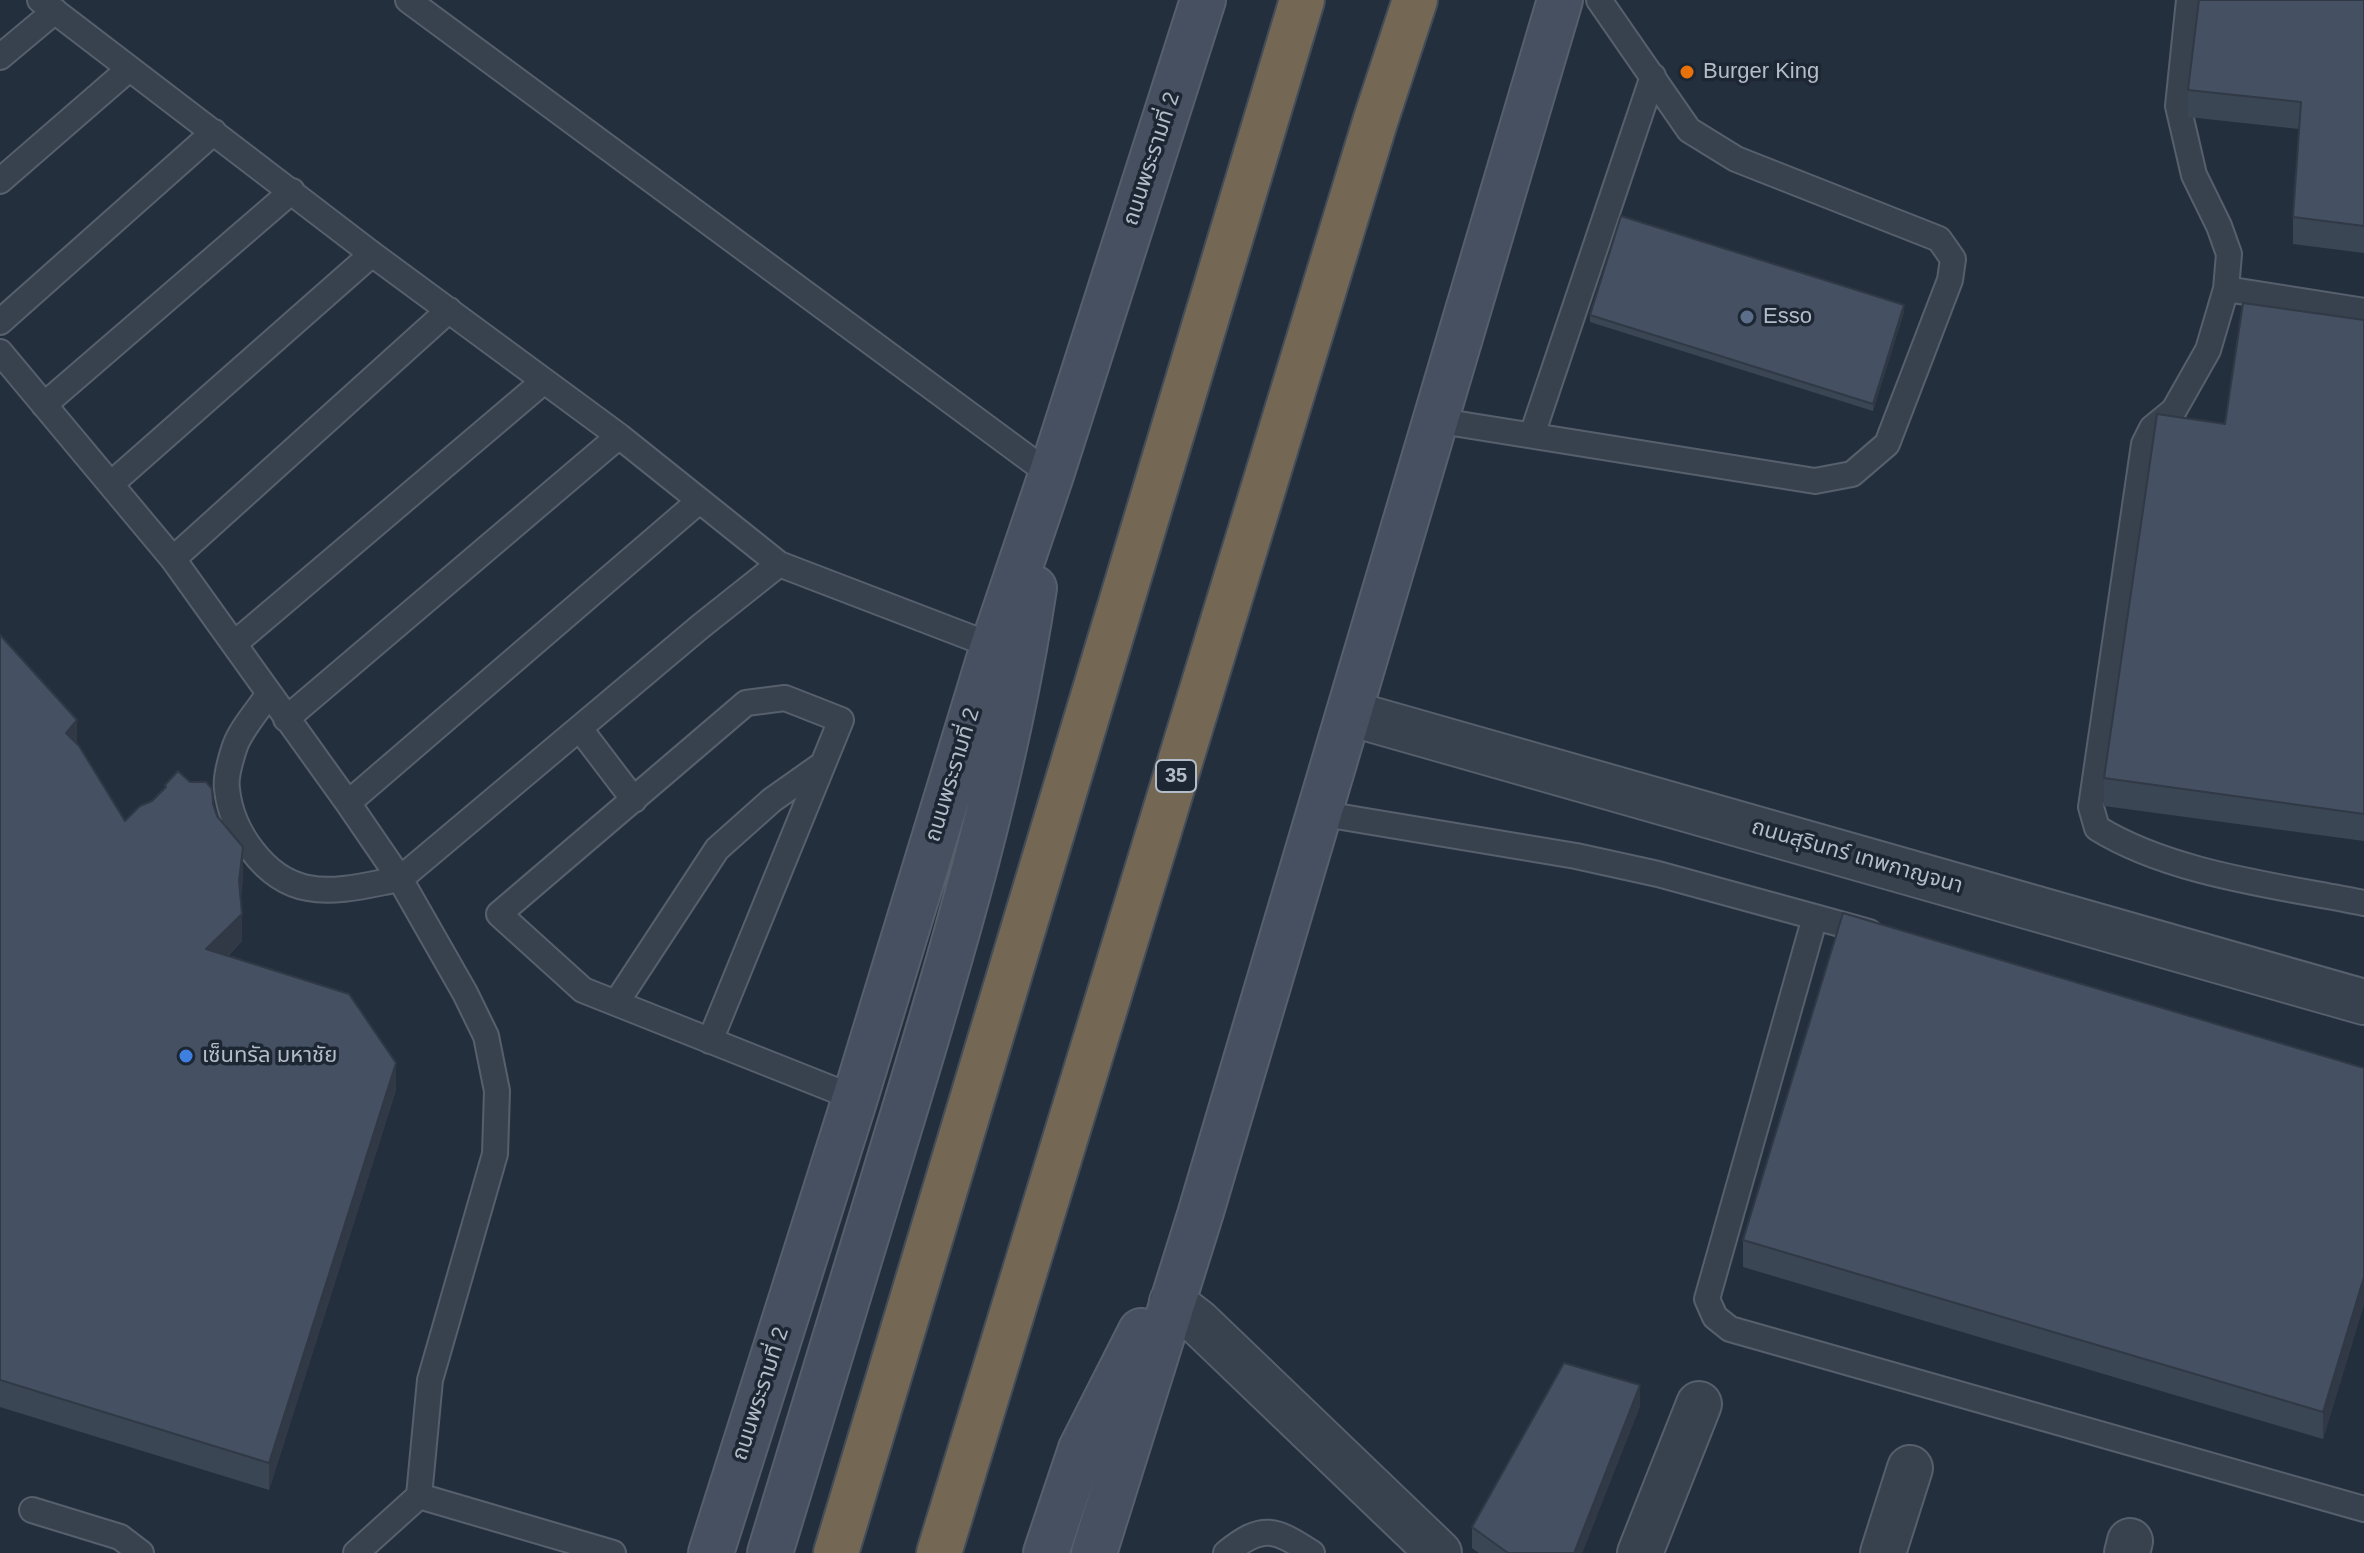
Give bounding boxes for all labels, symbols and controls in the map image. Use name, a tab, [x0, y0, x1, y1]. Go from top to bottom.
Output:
place label: Burger King	[1703, 59, 1819, 85]
marker: Burger King	[1678, 63, 1696, 81]
street label: ถนนพระรามที่ 2	[1118, 89, 1186, 229]
place label: Esso	[1763, 304, 1812, 330]
marker: Esso	[1738, 308, 1756, 326]
street label: ถนนพระรามที่ 2	[920, 705, 986, 845]
road number: 35	[1156, 760, 1196, 792]
street label: ถนนสุรินทร์ เทพกาญจนา	[1748, 814, 1966, 900]
place label: เซ็นทรัล มหาชัย	[202, 1043, 337, 1069]
marker: เซ็นทรัล มหาชัย	[177, 1047, 195, 1065]
street label: ถนนพระรามที่ 2	[727, 1324, 795, 1464]

